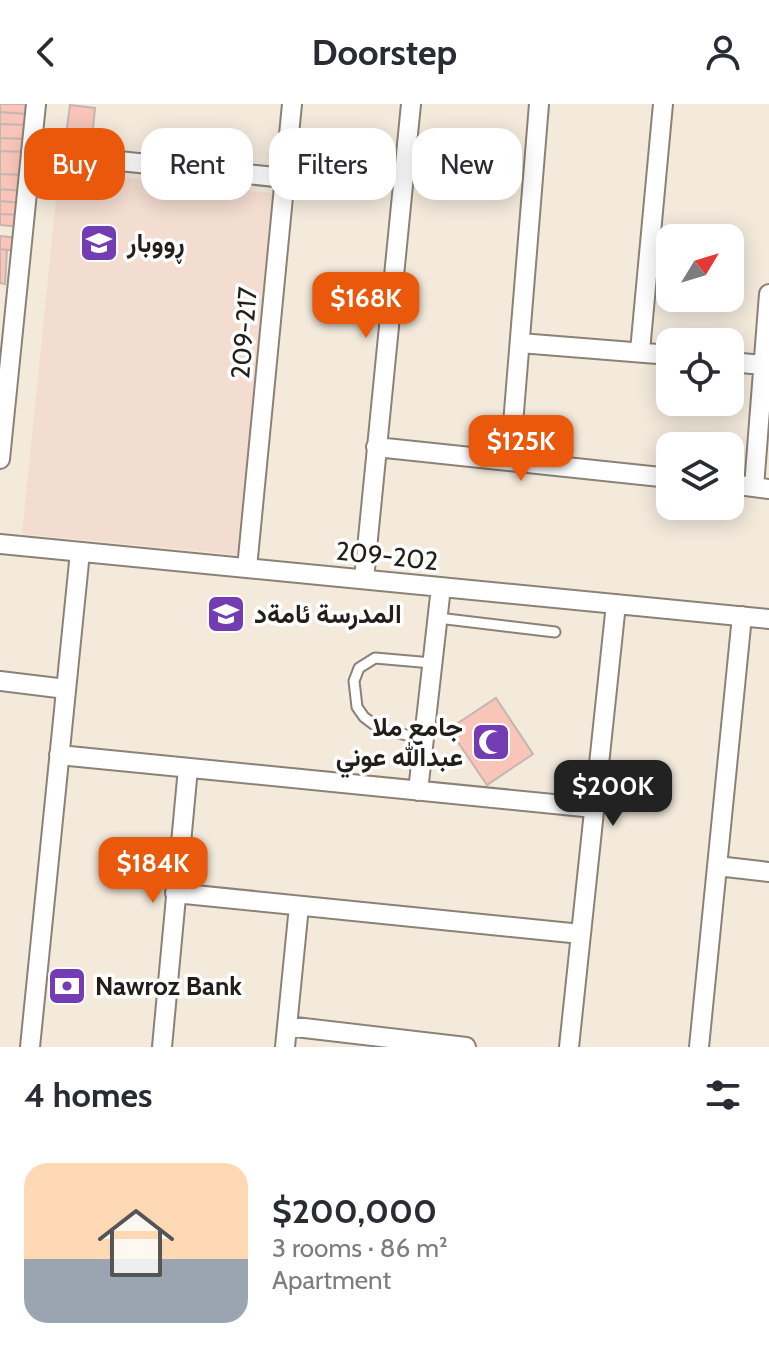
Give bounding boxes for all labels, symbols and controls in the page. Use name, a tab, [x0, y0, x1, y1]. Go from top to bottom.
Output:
icon: back	[24, 30, 68, 74]
text: Doorstep	[312, 30, 457, 74]
icon: person	[701, 30, 745, 74]
chip: Buy	[24, 128, 125, 200]
chip: Rent	[141, 128, 253, 200]
chip: Filters	[269, 128, 396, 200]
chip: New	[412, 128, 522, 200]
school or university icon: ڕووبار	[78, 222, 120, 264]
north arrow	[656, 224, 744, 312]
map controls	[656, 224, 744, 520]
place label: ڕووبار	[126, 227, 185, 264]
pin: $168K	[310, 272, 422, 340]
text: $168K	[330, 282, 402, 314]
street label: 209-217	[224, 286, 264, 380]
button: locate	[656, 328, 744, 416]
pin: $125K	[465, 415, 577, 483]
text: $125K	[487, 425, 555, 457]
button: layers	[656, 432, 744, 520]
street label: 209-202	[334, 535, 440, 577]
school or university icon: المدرسة ئامةد	[205, 593, 247, 635]
place label: المدرسة ئامةد	[254, 598, 402, 630]
place label: جامع ملا عبدالله عوني	[336, 711, 463, 779]
mosque icon: جامع ملا عبدالله عوني	[470, 721, 512, 763]
pin: $200K	[557, 760, 669, 828]
text: $200K	[572, 770, 654, 802]
pin: $184K	[97, 837, 209, 905]
text: $184K	[117, 847, 189, 879]
bank icon: Nawroz Bank	[46, 965, 88, 1007]
place label: Nawroz Bank	[95, 970, 242, 1002]
icon: filters	[701, 1073, 745, 1117]
text: 4 homes	[24, 1074, 152, 1116]
text: $200,000	[272, 1190, 437, 1232]
icon: home	[88, 1195, 184, 1291]
text: 3 rooms · 86 m²	[272, 1232, 448, 1264]
text: Apartment	[272, 1264, 391, 1296]

